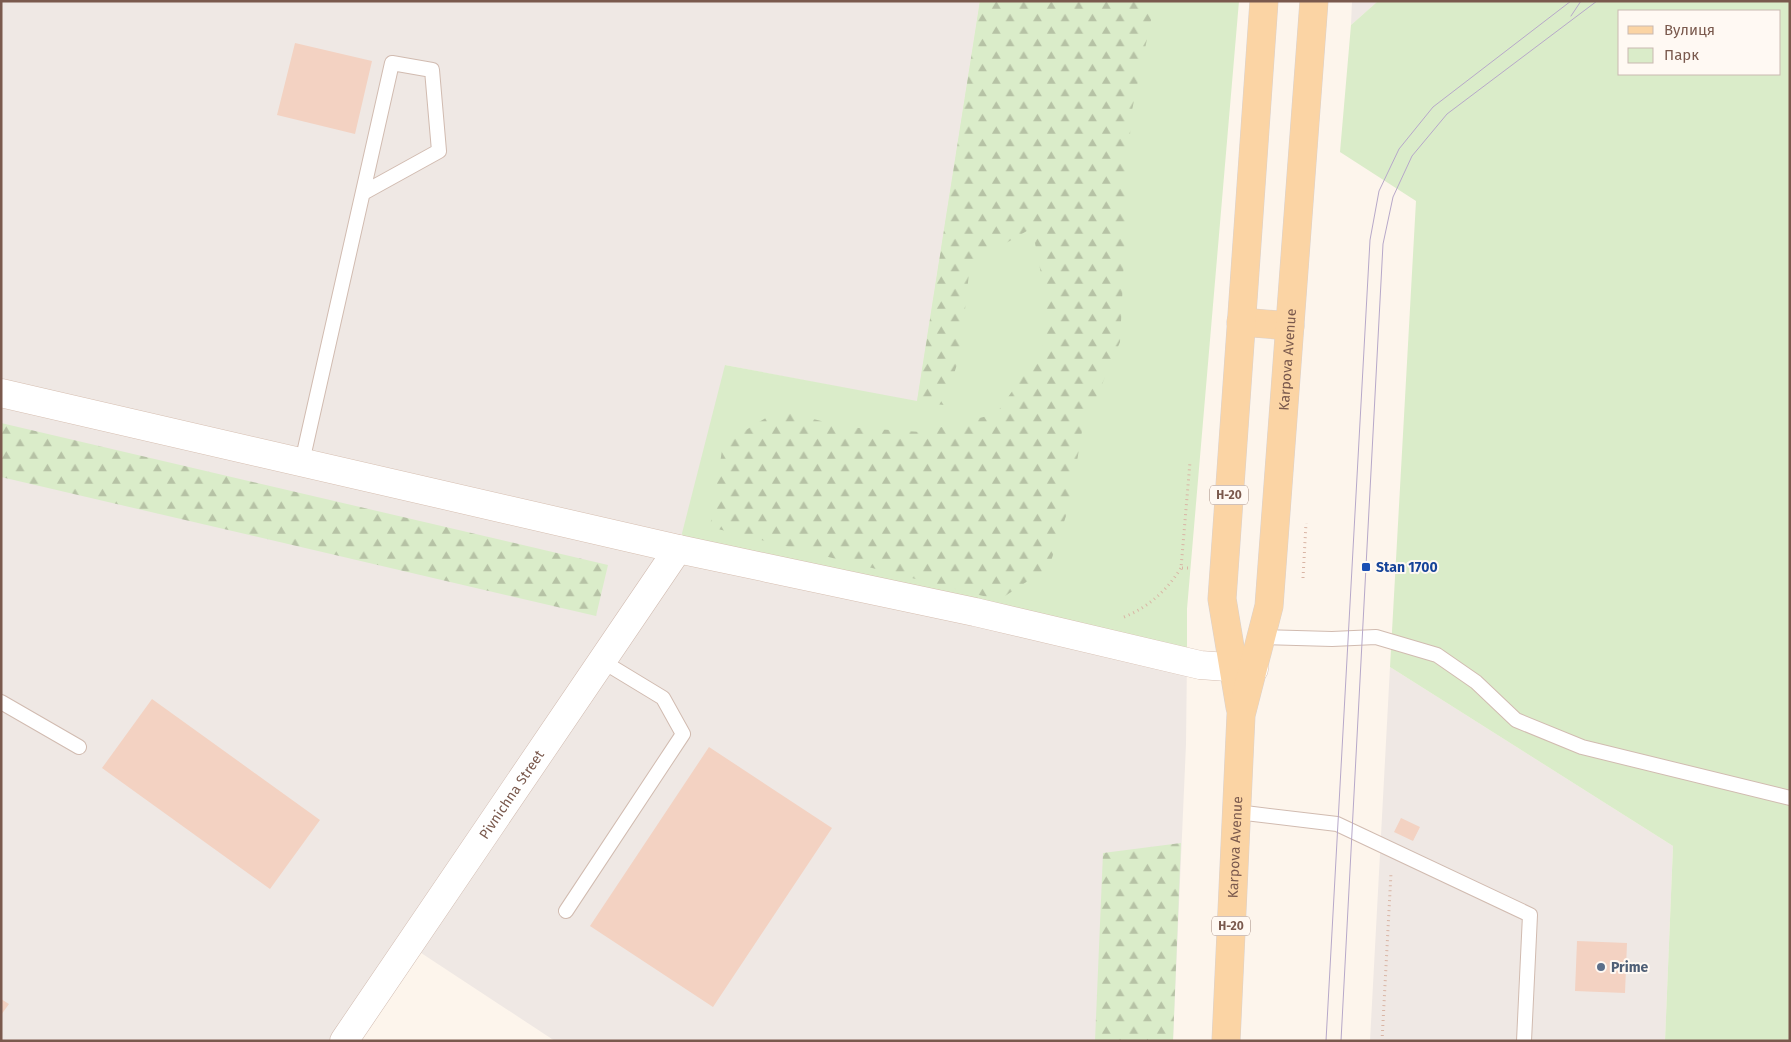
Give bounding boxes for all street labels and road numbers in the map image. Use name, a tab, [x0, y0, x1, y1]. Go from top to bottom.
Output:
street label: Karpova Avenue	[1276, 308, 1300, 411]
road number: Н-20	[1210, 486, 1248, 504]
street label: Pivnichna Street	[476, 746, 548, 842]
street label: Karpova Avenue	[1225, 796, 1246, 899]
road number: Н-20	[1212, 916, 1250, 936]

